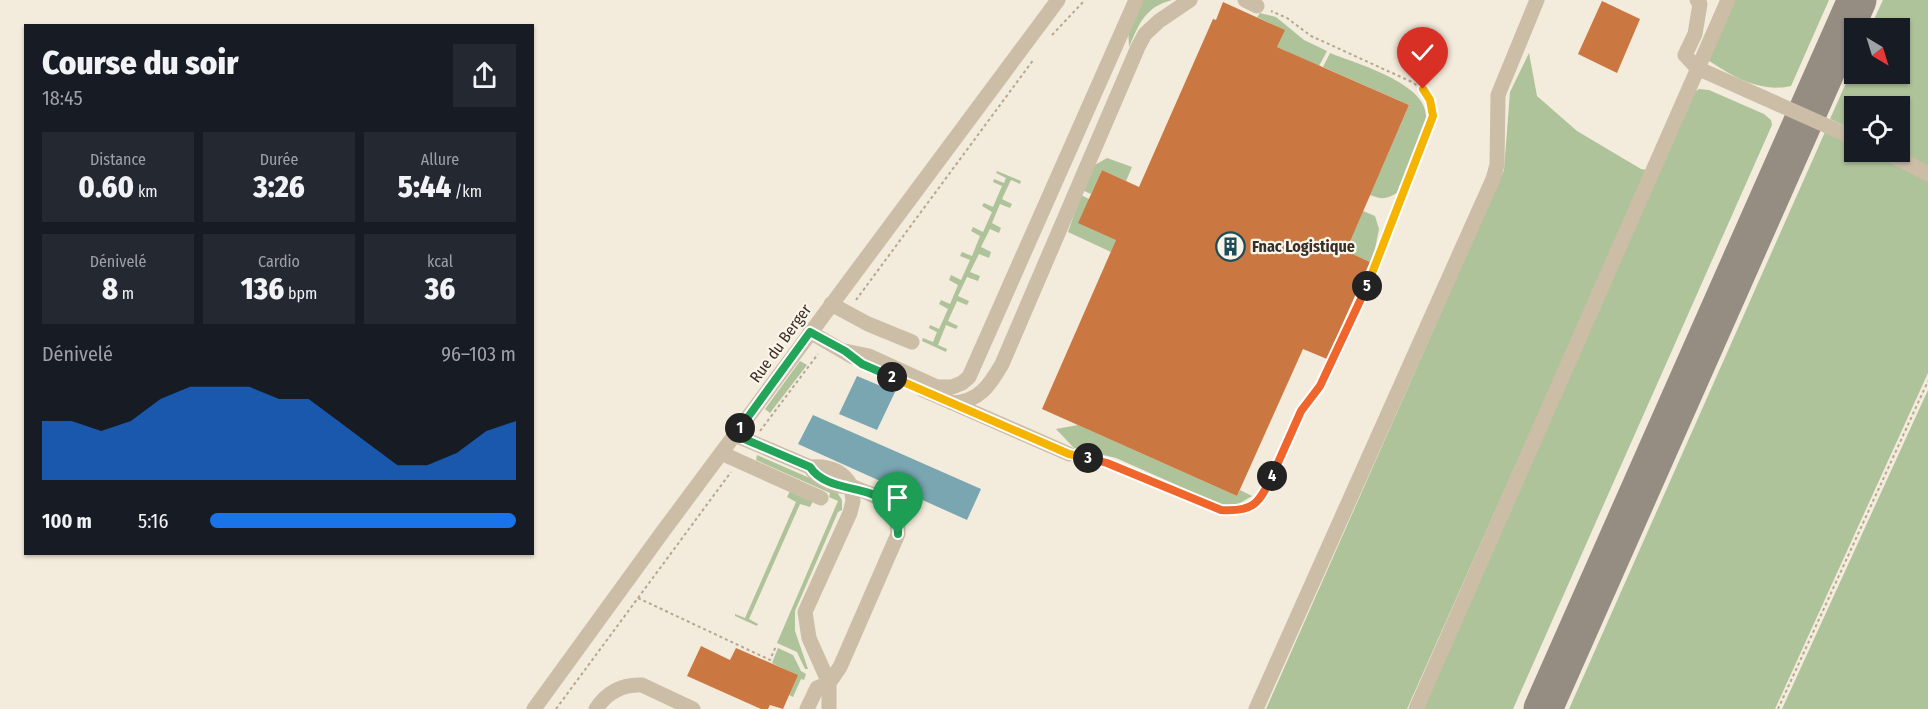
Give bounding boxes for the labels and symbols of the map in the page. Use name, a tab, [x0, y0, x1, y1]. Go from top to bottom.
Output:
north arrow	[1844, 18, 1910, 84]
pin	[1397, 27, 1448, 89]
building icon: Fnac Logistique	[1215, 230, 1247, 262]
place label: Fnac Logistique	[1252, 237, 1355, 256]
pin: 5	[1352, 271, 1382, 301]
street label: Rue du Berger	[746, 300, 815, 386]
pin: 2	[877, 362, 907, 392]
pin: 1	[725, 413, 755, 443]
pin: 3	[1073, 443, 1103, 473]
pin: 4	[1257, 461, 1287, 491]
pin	[872, 472, 923, 534]

